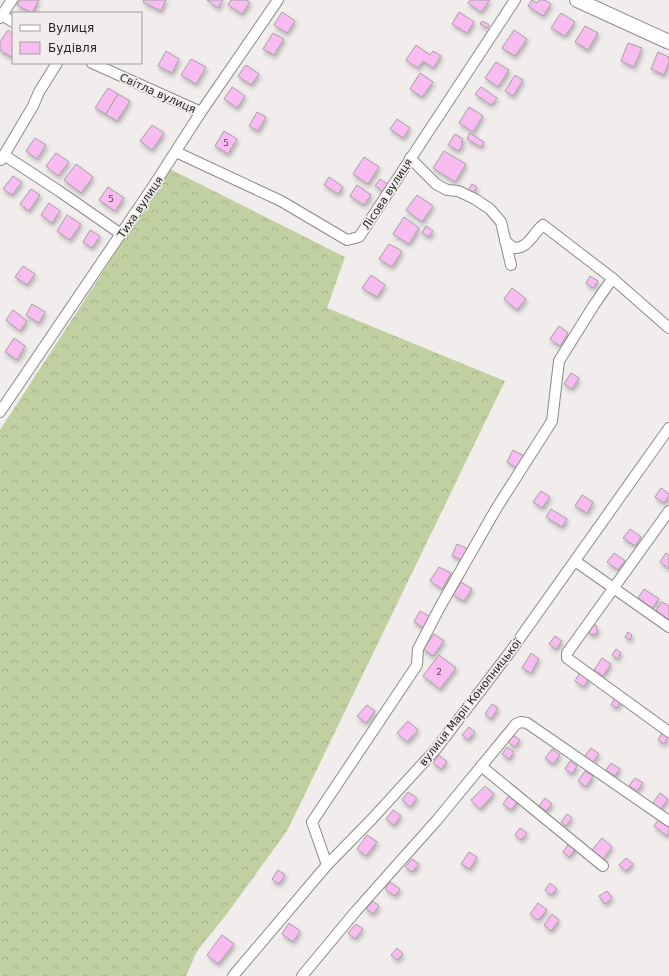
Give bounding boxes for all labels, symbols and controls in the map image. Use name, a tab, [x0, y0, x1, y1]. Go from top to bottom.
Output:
legend	[12, 12, 142, 64]
text: Вулиця	[48, 21, 94, 35]
text: Будівля	[48, 41, 97, 55]
street label: Світла вулиця	[118, 71, 198, 116]
house number: 5	[223, 138, 229, 148]
street label: Лісова вулиця	[360, 156, 415, 232]
street label: Тиха вулиця	[114, 174, 166, 242]
house number: 5	[108, 194, 114, 204]
street label: вулиця Марії Конопницької	[417, 635, 525, 769]
house number: 2	[436, 667, 442, 677]

